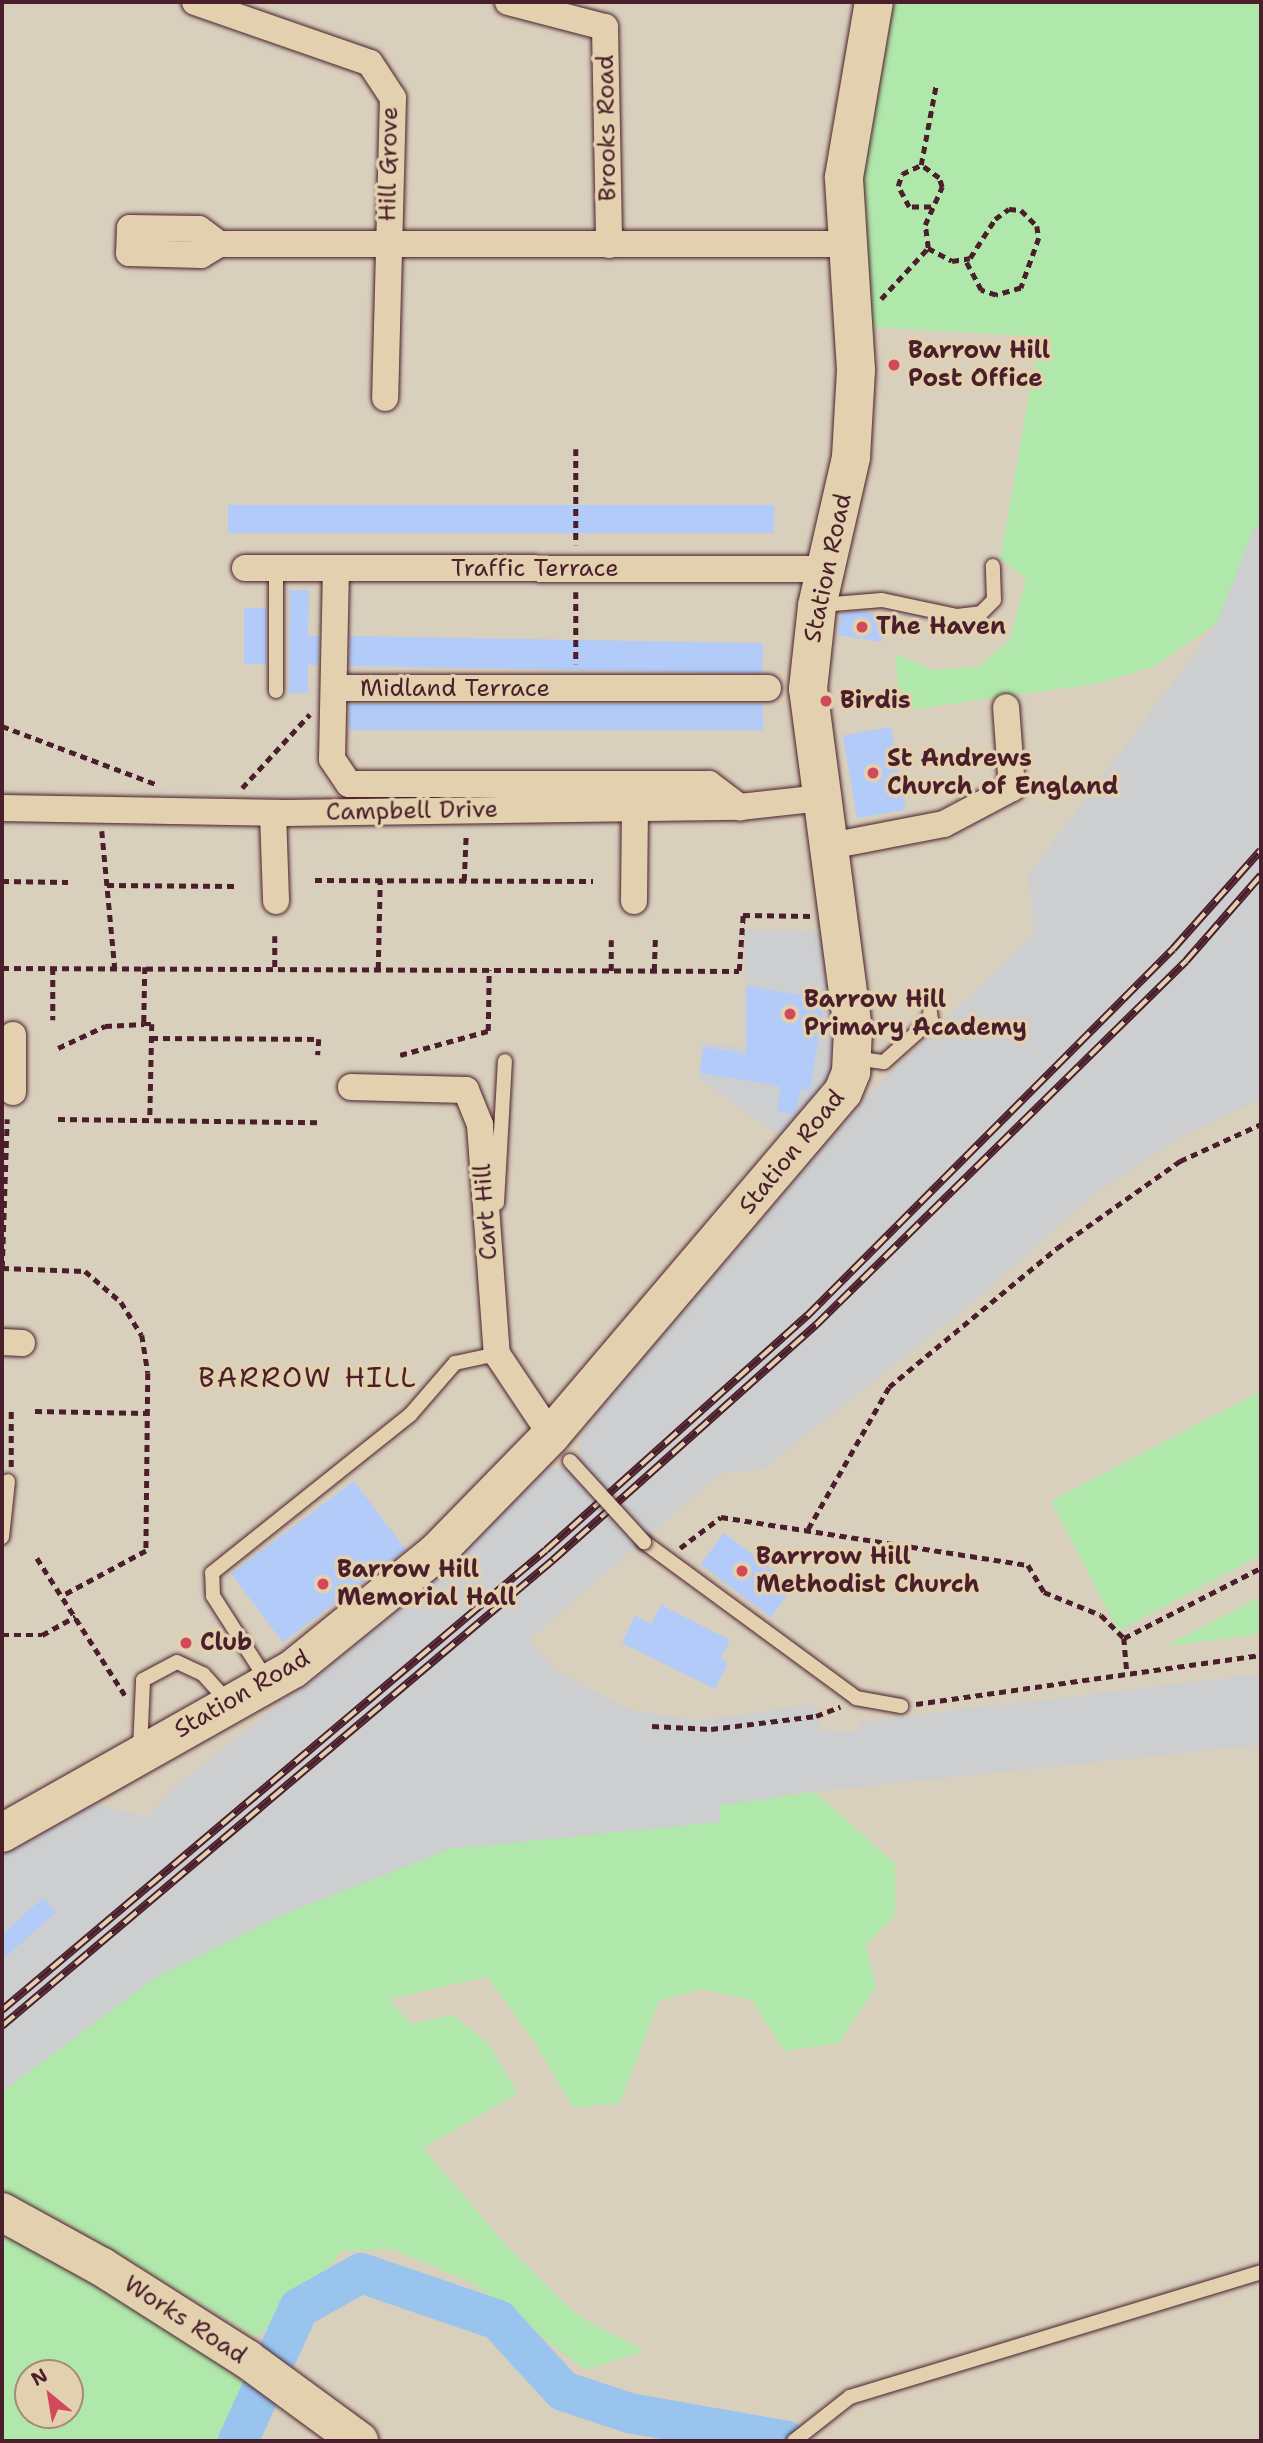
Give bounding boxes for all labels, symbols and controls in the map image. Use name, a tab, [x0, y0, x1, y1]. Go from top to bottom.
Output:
street label: Brooks Road	[591, 54, 623, 202]
street label: Hill Grove	[374, 106, 404, 222]
place label: Barrow Hill Post Office	[908, 337, 1050, 393]
marker: Barrow Hill Post Office	[886, 357, 902, 373]
street label: Station Road	[798, 491, 858, 645]
street label: Traffic Terrace	[451, 555, 619, 583]
place label: The Haven	[876, 613, 1006, 641]
marker: The Haven	[854, 619, 870, 635]
street label: Midland Terrace	[360, 675, 550, 703]
place label: Birdis	[840, 687, 911, 715]
marker: Birdis	[818, 693, 834, 709]
place label: St Andrews Church of England	[887, 745, 1118, 801]
marker: St Andrews Church of England	[865, 765, 881, 781]
street label: Campbell Drive	[326, 795, 498, 827]
place label: Barrow Hill Primary Academy	[804, 986, 1027, 1042]
marker: Barrow Hill Primary Academy	[782, 1006, 798, 1022]
street label: Station Road	[733, 1084, 851, 1220]
street label: Cart Hill	[468, 1163, 504, 1261]
district label: BARROW HILL	[200, 1360, 416, 1394]
place label: Barrrow Hill Methodist Church	[756, 1543, 980, 1599]
place label: Barrow Hill Memorial Hall	[337, 1556, 516, 1612]
marker: Barrrow Hill Methodist Church	[734, 1563, 750, 1579]
marker: Barrow Hill Memorial Hall	[315, 1576, 331, 1592]
place label: Club	[200, 1629, 252, 1657]
marker: Club	[178, 1635, 194, 1651]
street label: Station Road	[169, 1644, 315, 1744]
street label: Works Road	[118, 2270, 252, 2370]
north arrow	[14, 2359, 84, 2429]
text: N	[26, 2363, 52, 2392]

